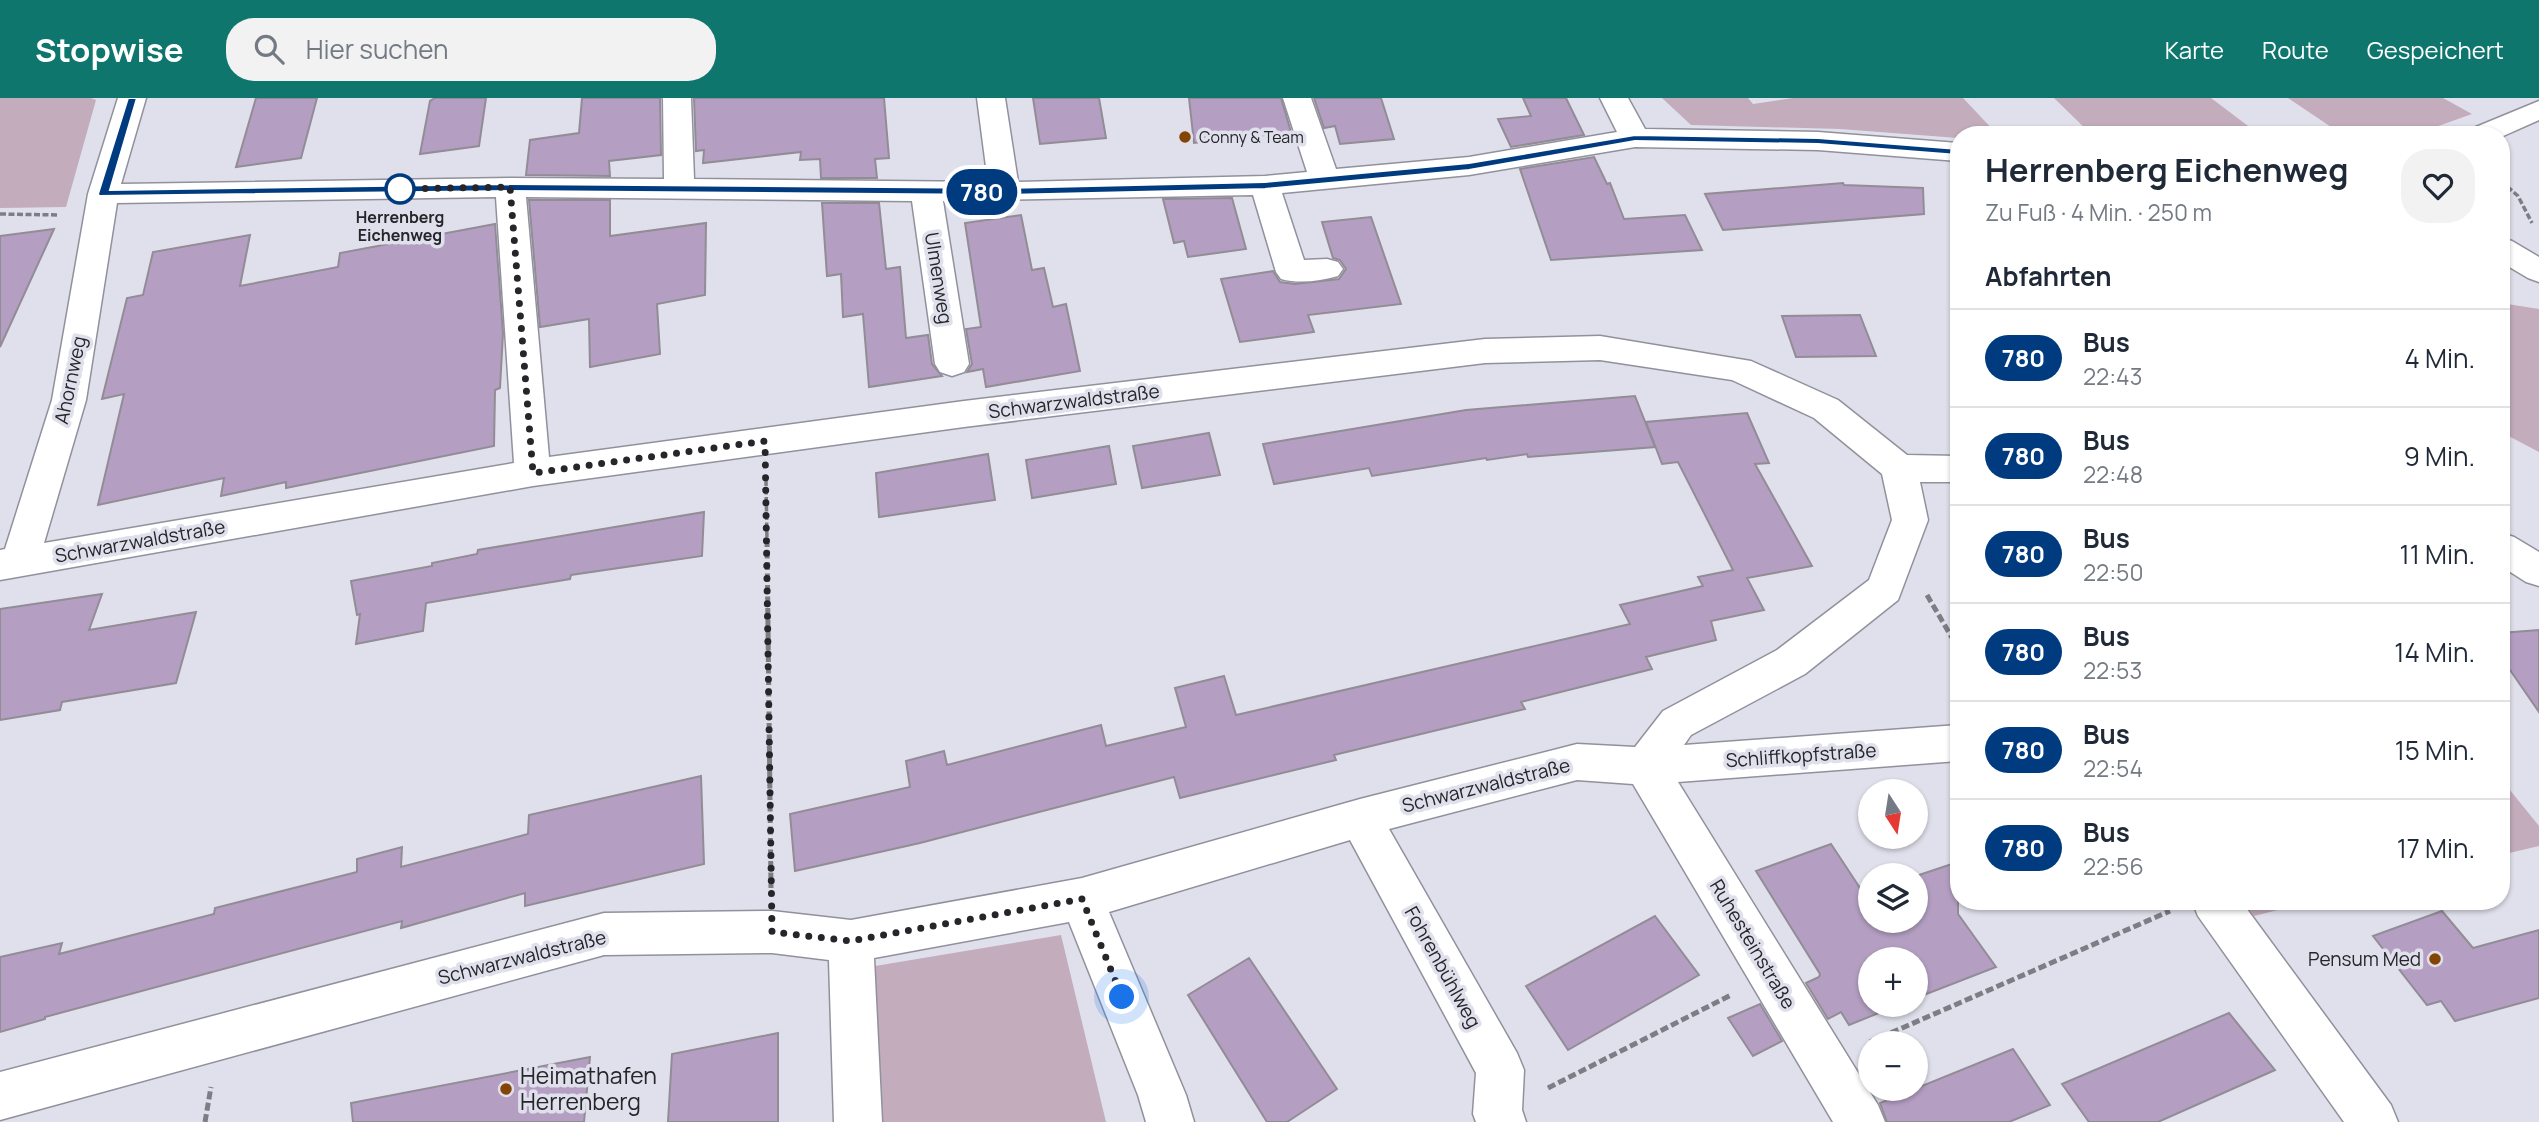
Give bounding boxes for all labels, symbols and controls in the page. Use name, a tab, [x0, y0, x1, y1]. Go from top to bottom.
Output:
search box	[226, 18, 716, 81]
text: Stopwise	[35, 27, 184, 72]
icon: search	[250, 30, 288, 68]
text: Hier suchen	[306, 31, 448, 67]
text: Karte	[2165, 33, 2224, 66]
text: Route	[2262, 33, 2329, 66]
text: Gespeichert	[2367, 33, 2504, 66]
place label: Conny & Team	[1199, 126, 1304, 148]
marker: Conny & Team	[1177, 129, 1193, 145]
text: Herrenberg Eichenweg	[1985, 147, 2349, 192]
button: heart	[2401, 149, 2475, 223]
line badge: 780	[942, 169, 1022, 215]
marker: Herrenberg Eichenweg	[385, 174, 415, 204]
text: 780	[960, 175, 1004, 208]
text: Zu Fuß · 4 Min. · 250 m	[1985, 196, 2212, 228]
place label: Herrenberg Eichenweg	[356, 206, 444, 246]
street label: Ulmenweg	[919, 230, 959, 326]
text: Abfahrten	[1985, 258, 2112, 294]
text: Bus	[2083, 324, 2130, 360]
street label: Ahornweg	[48, 334, 92, 426]
text: 4 Min.	[2405, 340, 2475, 376]
text: 780	[2002, 341, 2045, 374]
text: 22:43	[2083, 360, 2142, 392]
street label: Schwarzwaldstraße	[987, 378, 1161, 424]
text: Bus	[2083, 422, 2130, 458]
text: 9 Min.	[2404, 438, 2475, 474]
text: 780	[2002, 439, 2045, 472]
text: 22:48	[2083, 458, 2143, 490]
street label: Schwarzwaldstraße	[53, 513, 227, 569]
text: Bus	[2083, 520, 2130, 556]
text: 11 Min.	[2400, 536, 2475, 572]
text: 780	[2002, 537, 2045, 570]
text: 22:50	[2083, 556, 2143, 588]
text: Bus	[2083, 618, 2130, 654]
text: 14 Min.	[2394, 634, 2475, 670]
text: 780	[2002, 635, 2045, 668]
text: 22:53	[2083, 654, 2142, 686]
text: Bus	[2083, 716, 2130, 752]
text: 15 Min.	[2395, 732, 2475, 768]
text: 780	[2002, 733, 2045, 766]
street label: Schliffkopfstraße	[1725, 737, 1877, 773]
street label: Schwarzwaldstraße	[1399, 752, 1573, 818]
text: 22:54	[2083, 752, 2143, 784]
north arrow	[1858, 779, 1928, 849]
map controls	[1858, 779, 1928, 1101]
text: Bus	[2083, 814, 2130, 850]
text: 17 Min.	[2397, 830, 2475, 866]
text: 780	[2002, 831, 2045, 864]
text: 22:56	[2083, 850, 2144, 882]
button: layers	[1858, 863, 1928, 933]
street label: Ruhesteinstraße	[1704, 874, 1802, 1014]
street label: Fohrenbühlweg	[1399, 901, 1487, 1033]
street label: Schwarzwaldstraße	[435, 924, 609, 990]
place label: Pensum Med	[2308, 946, 2421, 972]
button: +	[1858, 947, 1928, 1017]
marker: Pensum Med	[2427, 951, 2443, 967]
your location	[1104, 979, 1139, 1014]
button: −	[1858, 1031, 1928, 1101]
place label: Heimathafen Herrenberg	[520, 1059, 657, 1117]
marker: Heimathafen Herrenberg	[498, 1081, 514, 1097]

